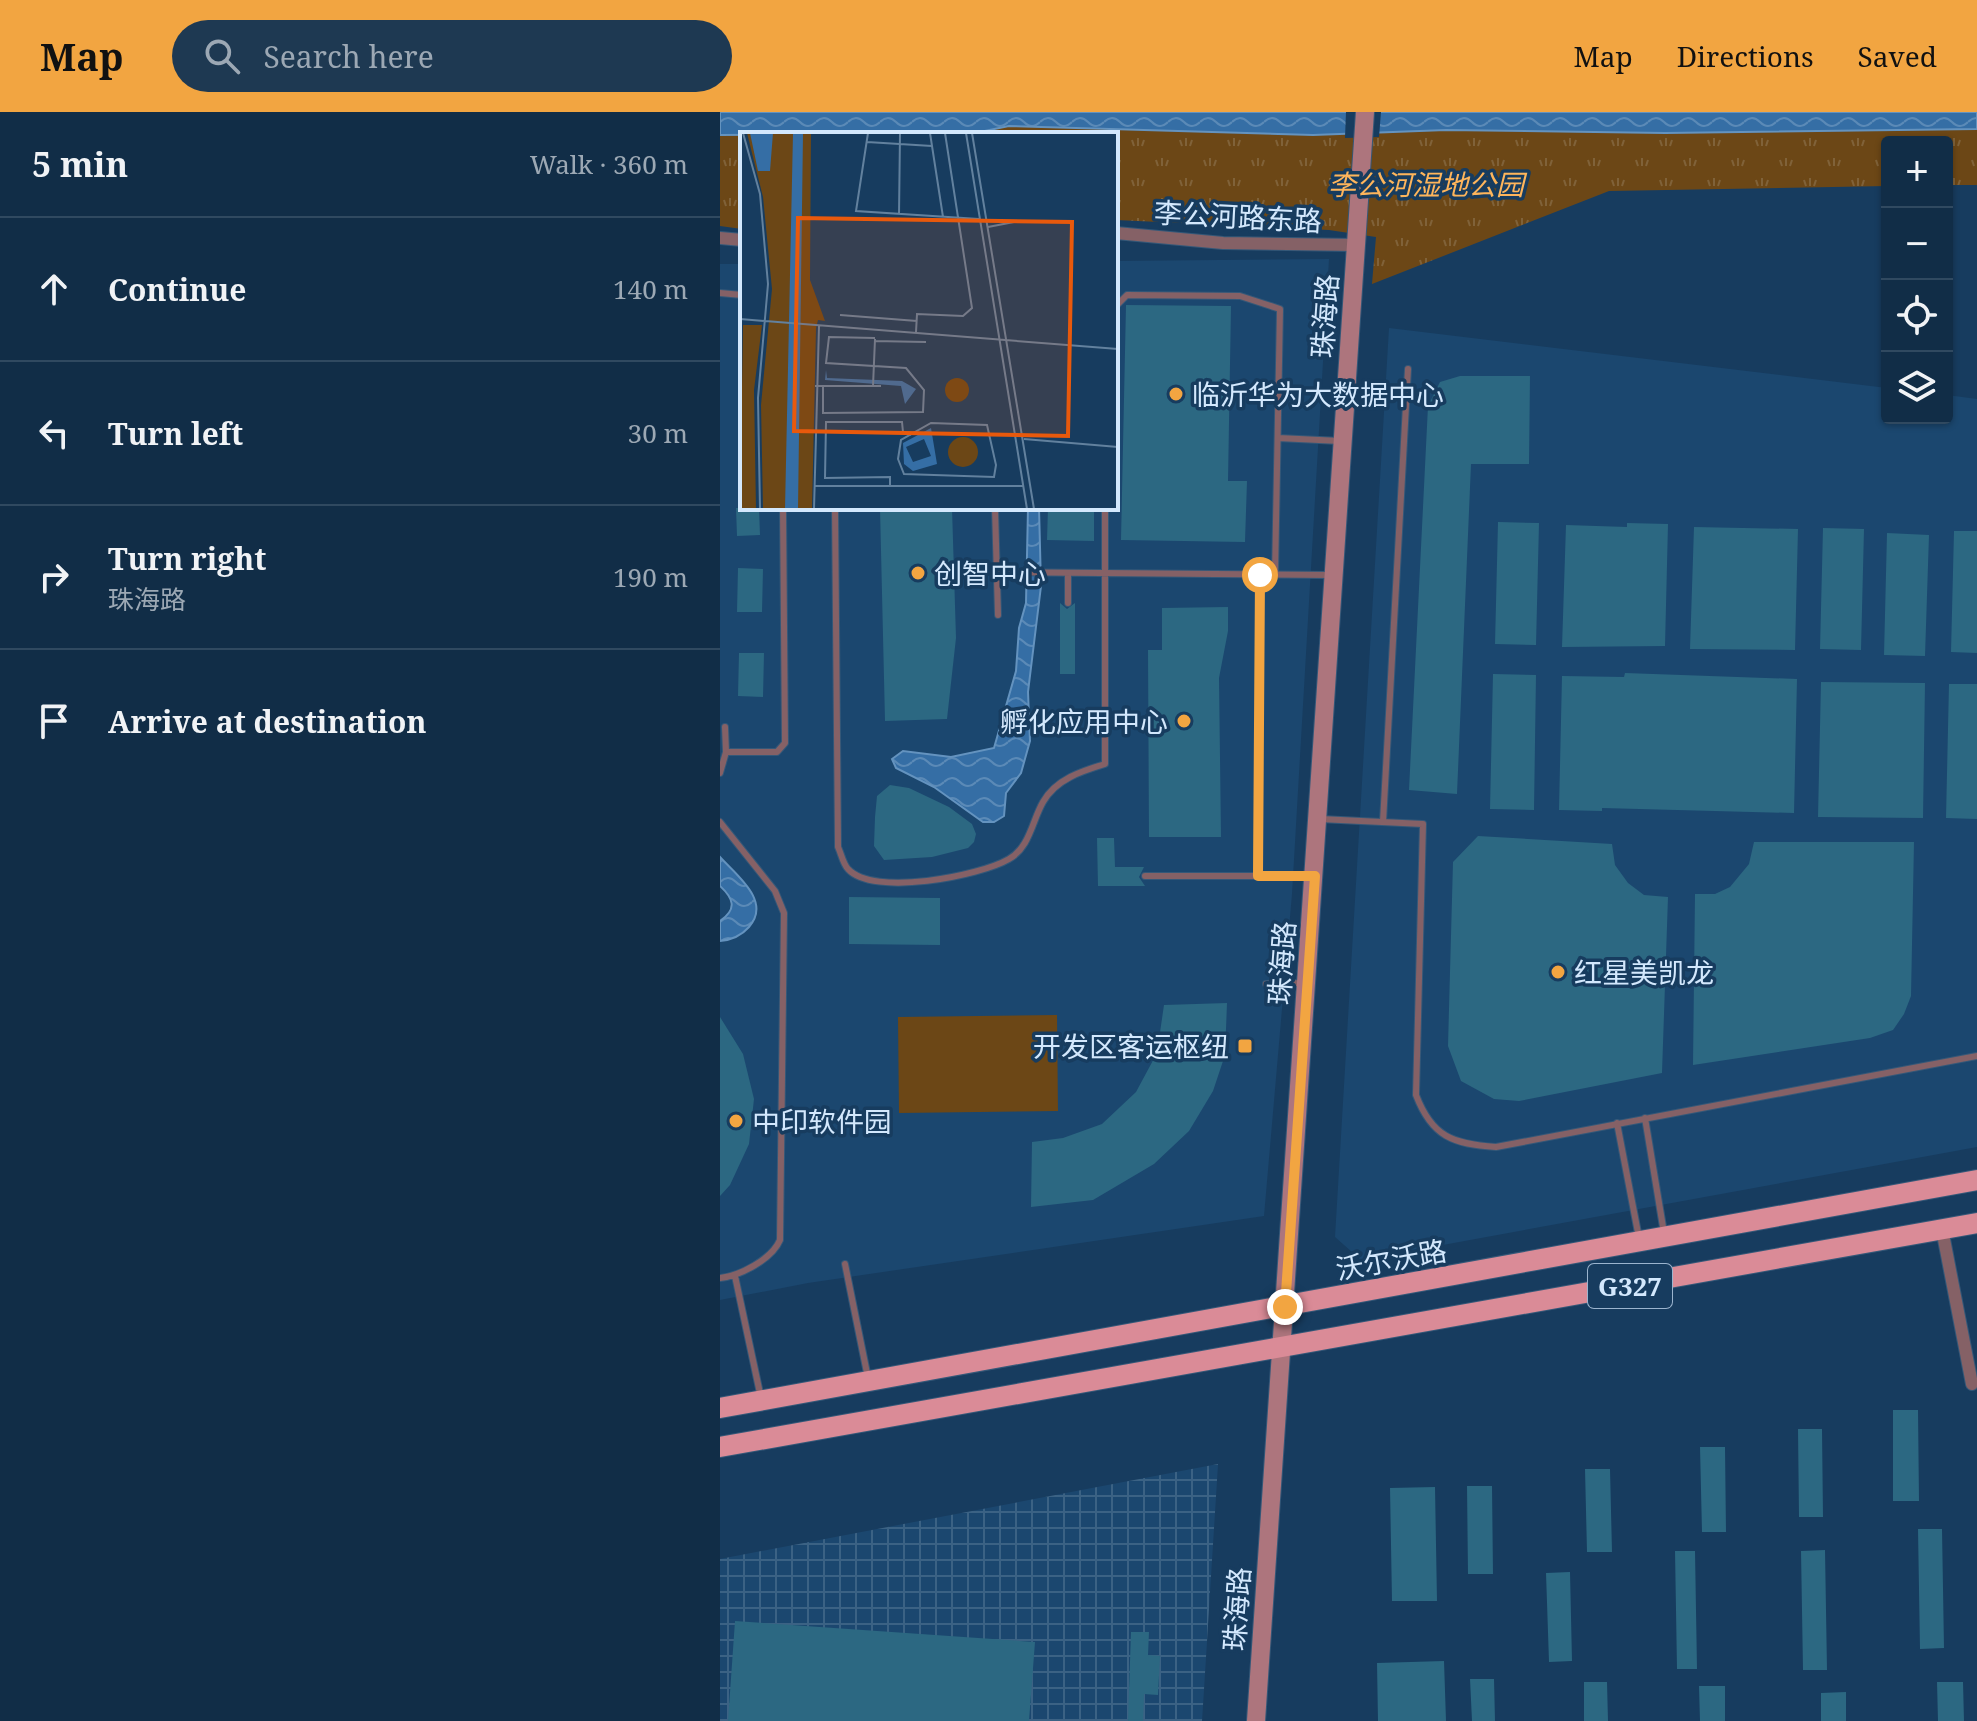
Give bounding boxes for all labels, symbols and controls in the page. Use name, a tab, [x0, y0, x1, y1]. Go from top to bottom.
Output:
search box	[172, 20, 732, 92]
text: Map	[40, 30, 124, 82]
icon: search	[200, 34, 244, 78]
text: Search here	[264, 36, 434, 77]
text: Map	[1573, 37, 1633, 75]
text: Directions	[1677, 37, 1814, 75]
text: Saved	[1858, 37, 1937, 75]
inset map	[740, 132, 1118, 510]
map controls	[1881, 136, 1953, 424]
button: +	[1881, 136, 1953, 208]
text: 5 min	[32, 141, 128, 187]
text: Walk · 360 m	[530, 146, 688, 182]
park label: 李公河湿地公园	[1328, 165, 1528, 203]
street label: 李公河路东路	[1153, 193, 1323, 239]
button: −	[1881, 208, 1953, 280]
icon: ahead	[32, 267, 76, 311]
text: Continue	[108, 269, 246, 310]
text: 140 m	[613, 271, 688, 307]
street label: 珠海路	[1302, 273, 1346, 359]
button: locate	[1881, 280, 1953, 352]
button: layers	[1881, 352, 1953, 424]
place label: 临沂华为大数据中心	[1192, 375, 1444, 413]
marker: 临沂华为大数据中心	[1167, 385, 1185, 403]
icon: left	[32, 411, 76, 455]
text: Turn left	[108, 413, 243, 454]
text: 30 m	[628, 415, 688, 451]
text: Turn right	[108, 538, 266, 579]
place label: 创智中心	[934, 554, 1046, 592]
icon: right	[32, 555, 76, 599]
route start	[1242, 557, 1278, 593]
text: 190 m	[613, 559, 688, 595]
marker: 创智中心	[909, 564, 927, 582]
text: 珠海路	[108, 581, 186, 617]
icon: arrive	[32, 699, 76, 743]
text: Arrive at destination	[108, 701, 427, 742]
place label: 孵化应用中心	[1000, 702, 1168, 740]
marker: 孵化应用中心	[1175, 712, 1193, 730]
street label: 珠海路	[1259, 920, 1303, 1006]
place label: 红星美凯龙	[1574, 953, 1714, 991]
marker: 红星美凯龙	[1549, 963, 1567, 981]
place label: 开发区客运枢纽	[1033, 1027, 1229, 1065]
marker: 开发区客运枢纽	[1236, 1037, 1254, 1055]
place label: 中印软件园	[752, 1102, 892, 1140]
marker: 中印软件园	[727, 1112, 745, 1130]
street label: 沃尔沃路	[1333, 1231, 1449, 1287]
road number: G327	[1588, 1264, 1672, 1308]
route end	[1267, 1289, 1303, 1325]
street label: 珠海路	[1214, 1566, 1258, 1652]

